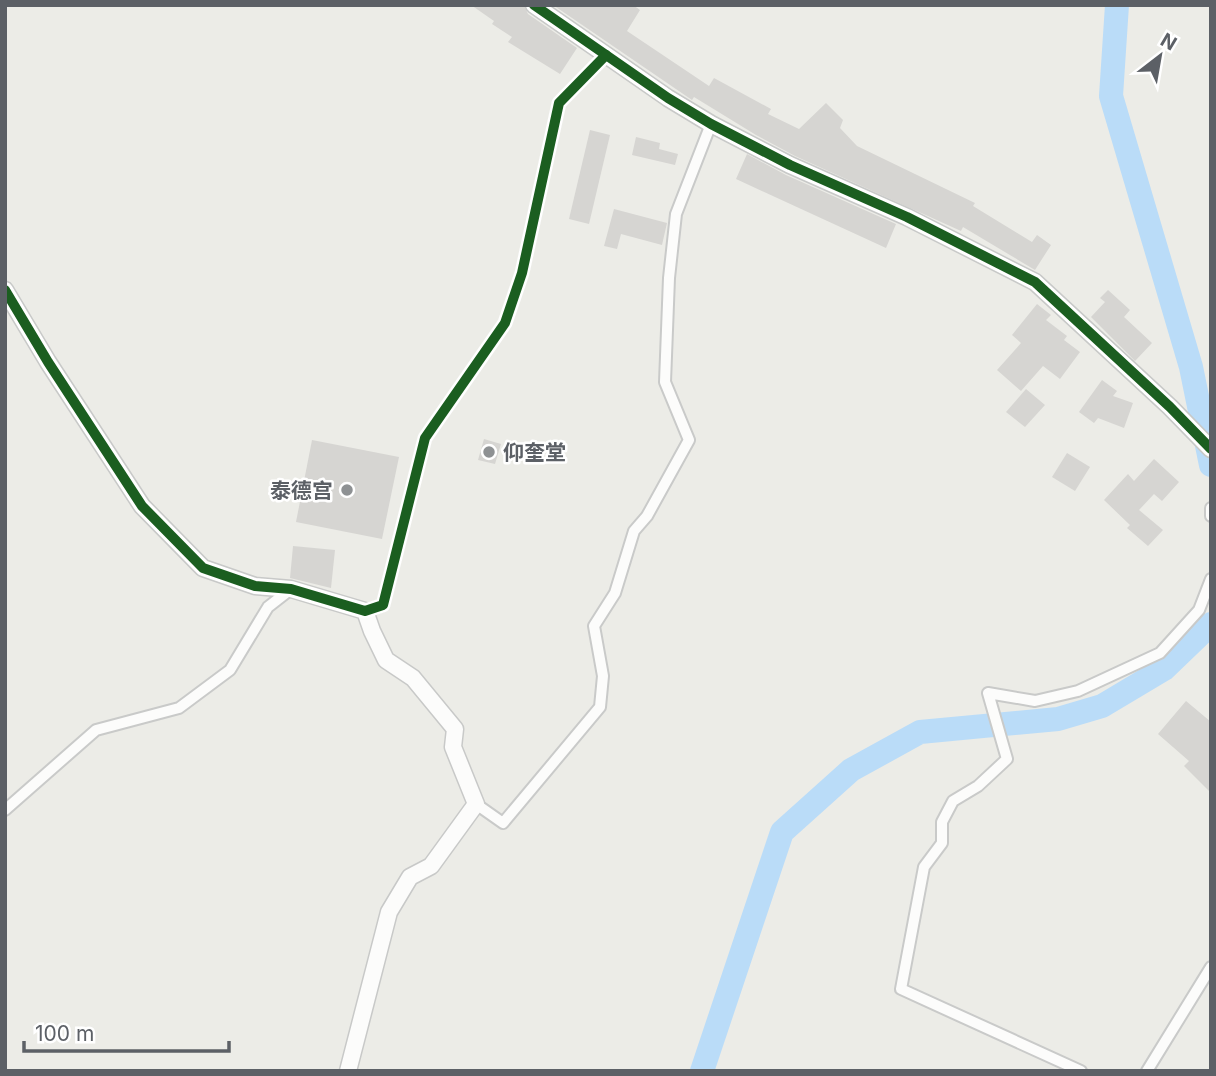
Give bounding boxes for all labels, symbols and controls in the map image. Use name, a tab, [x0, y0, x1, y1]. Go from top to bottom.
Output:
north arrow	[1125, 21, 1195, 91]
text: N	[1156, 28, 1181, 55]
place label: 仰奎堂	[503, 440, 566, 465]
marker: 仰奎堂	[481, 444, 497, 460]
place label: 泰德宫	[270, 478, 333, 503]
marker: 泰德宫	[339, 482, 355, 498]
scale bar	[24, 1010, 229, 1054]
text: 100 m	[35, 1021, 94, 1046]

